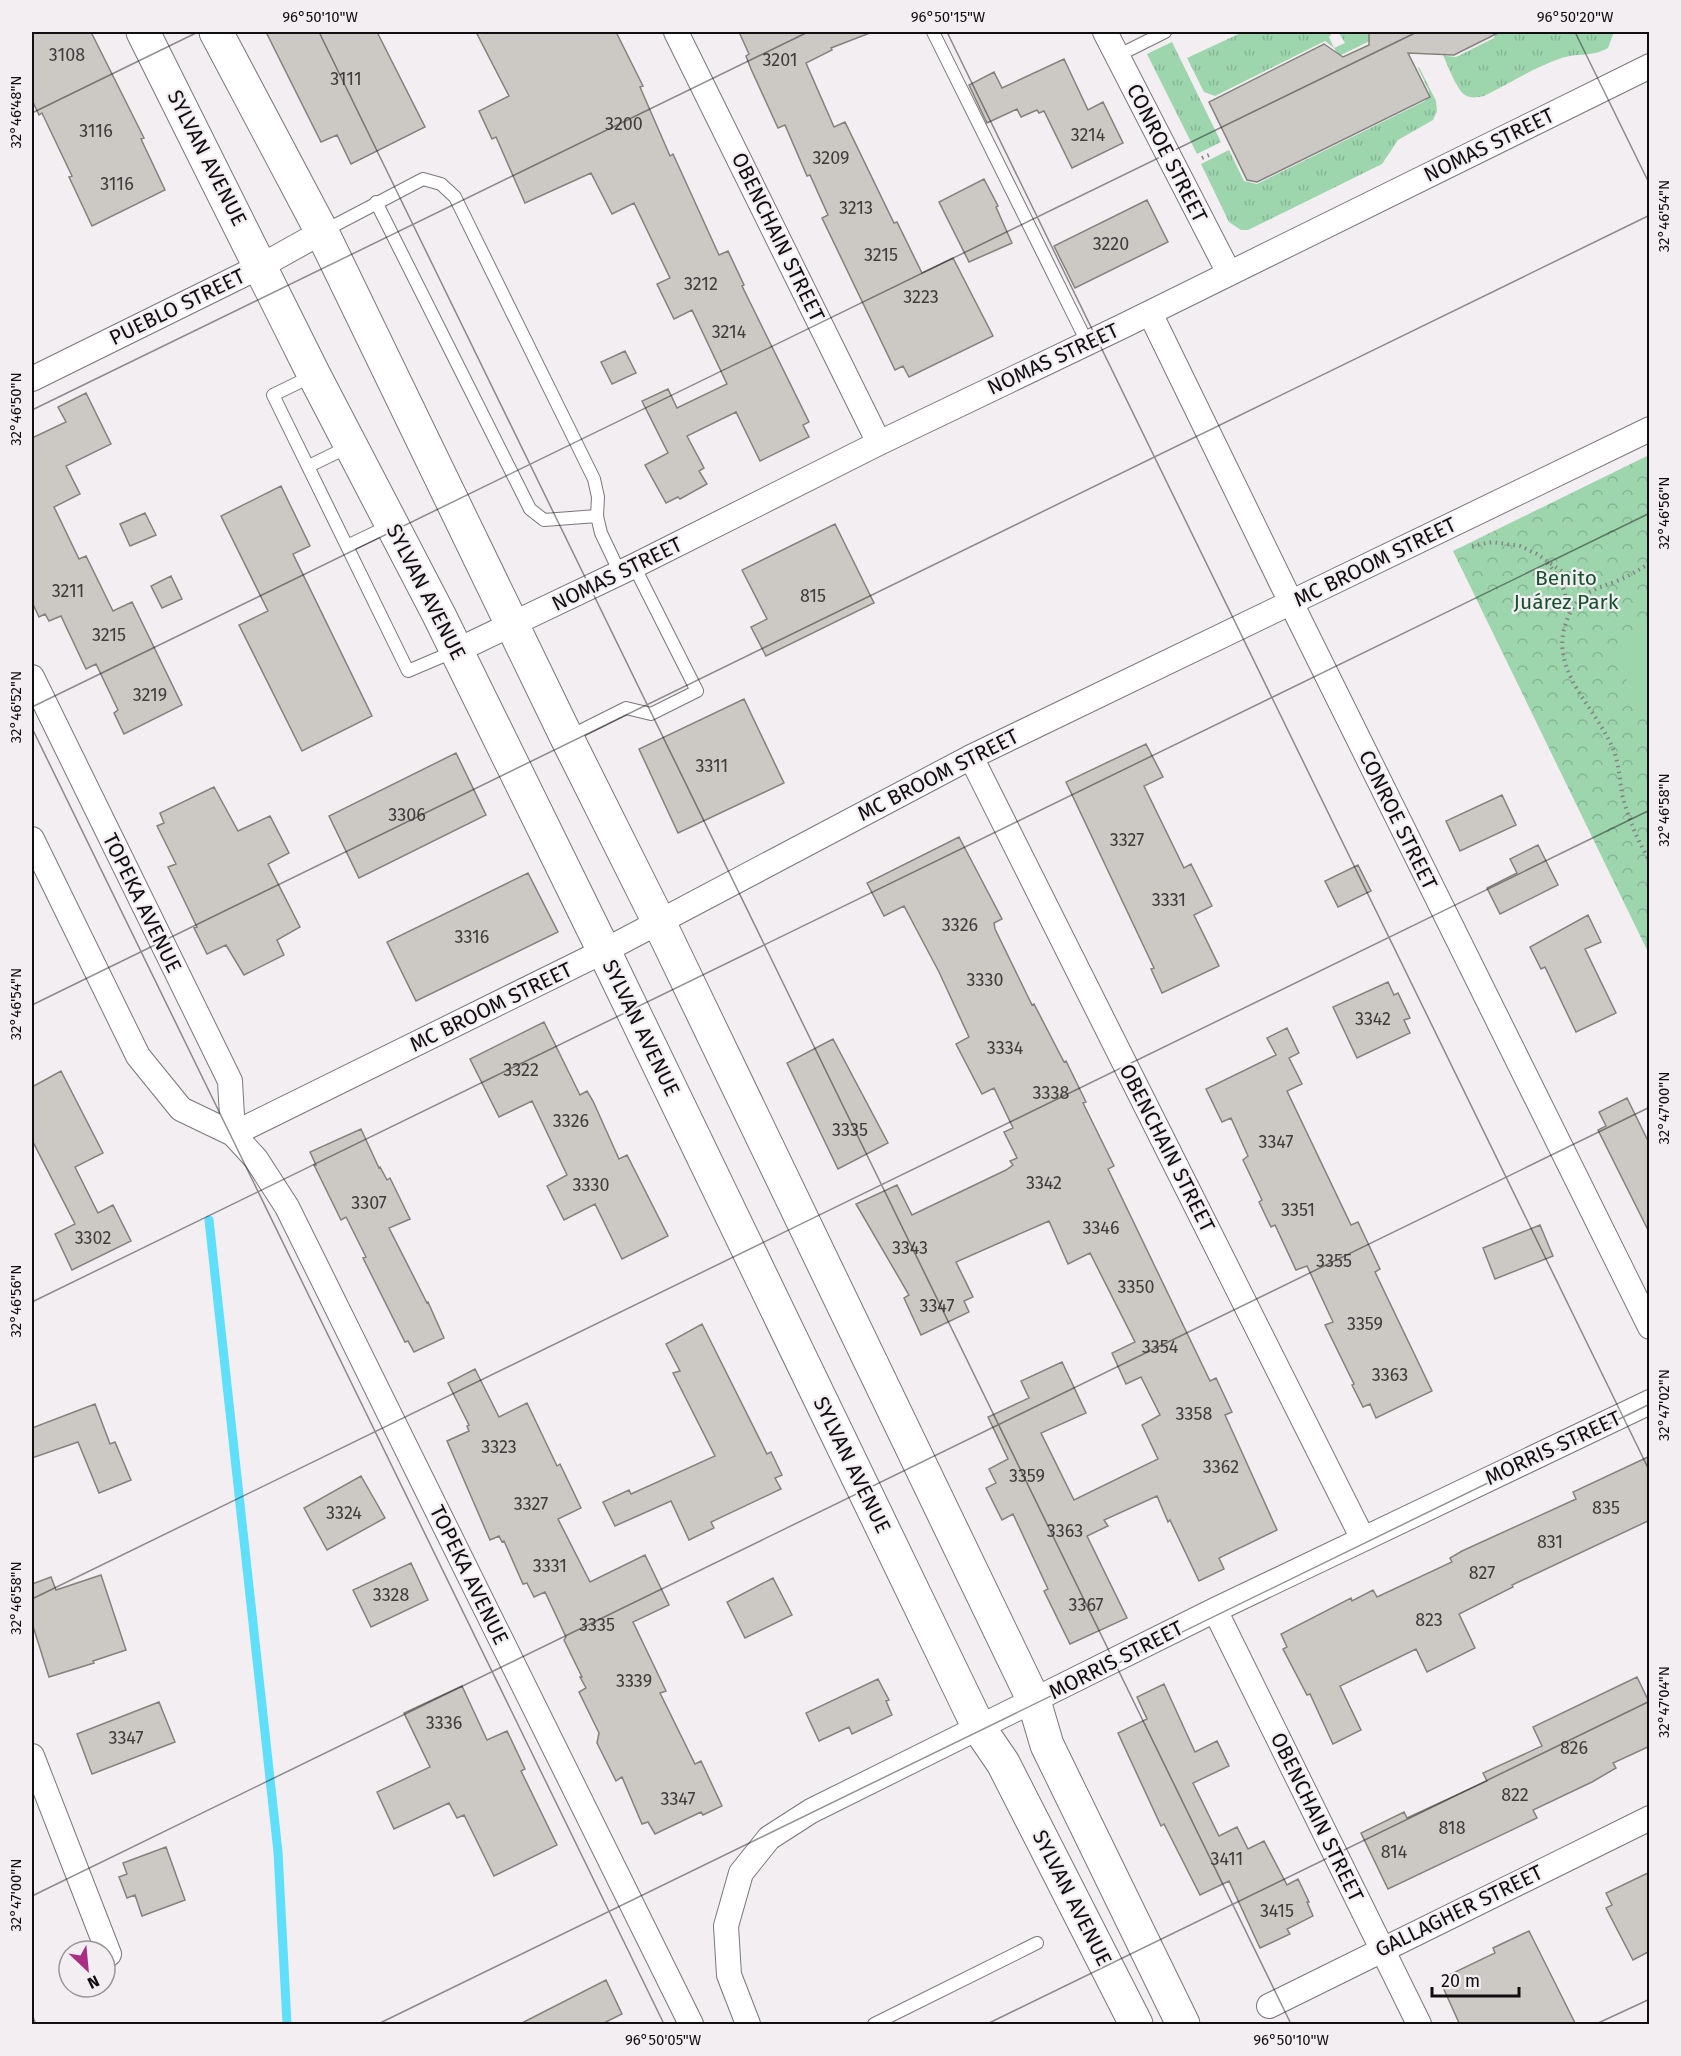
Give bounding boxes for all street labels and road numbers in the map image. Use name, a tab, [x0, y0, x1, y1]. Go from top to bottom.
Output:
street label: CONROE STREET	[1121, 79, 1213, 227]
street label: SYLVAN AVENUE	[162, 86, 252, 230]
street label: NOMAS STREET	[1419, 102, 1559, 188]
street label: OBENCHAIN STREET	[726, 148, 830, 326]
street label: PUEBLO STREET	[105, 263, 249, 351]
street label: NOMAS STREET	[983, 317, 1123, 401]
street label: MC BROOM STREET	[1290, 511, 1461, 613]
street label: SYLVAN AVENUE	[381, 520, 471, 664]
street label: NOMAS STREET	[547, 531, 687, 617]
street label: MC BROOM STREET	[853, 723, 1023, 827]
street label: CONROE STREET	[1353, 746, 1443, 894]
street label: TOPEKA AVENUE	[97, 829, 187, 977]
street label: SYLVAN AVENUE	[597, 955, 685, 1101]
street label: MC BROOM STREET	[406, 956, 577, 1058]
street label: OBENCHAIN STREET	[1113, 1060, 1221, 1236]
street label: SYLVAN AVENUE	[808, 1392, 896, 1538]
street label: MORRIS STREET	[1481, 1405, 1625, 1491]
street label: TOPEKA AVENUE	[424, 1501, 514, 1649]
street label: MORRIS STREET	[1045, 1615, 1188, 1705]
street label: OBENCHAIN STREET	[1265, 1728, 1369, 1906]
street label: SYLVAN AVENUE	[1027, 1826, 1117, 1970]
street label: GALLAGHER STREET	[1371, 1859, 1547, 1963]

